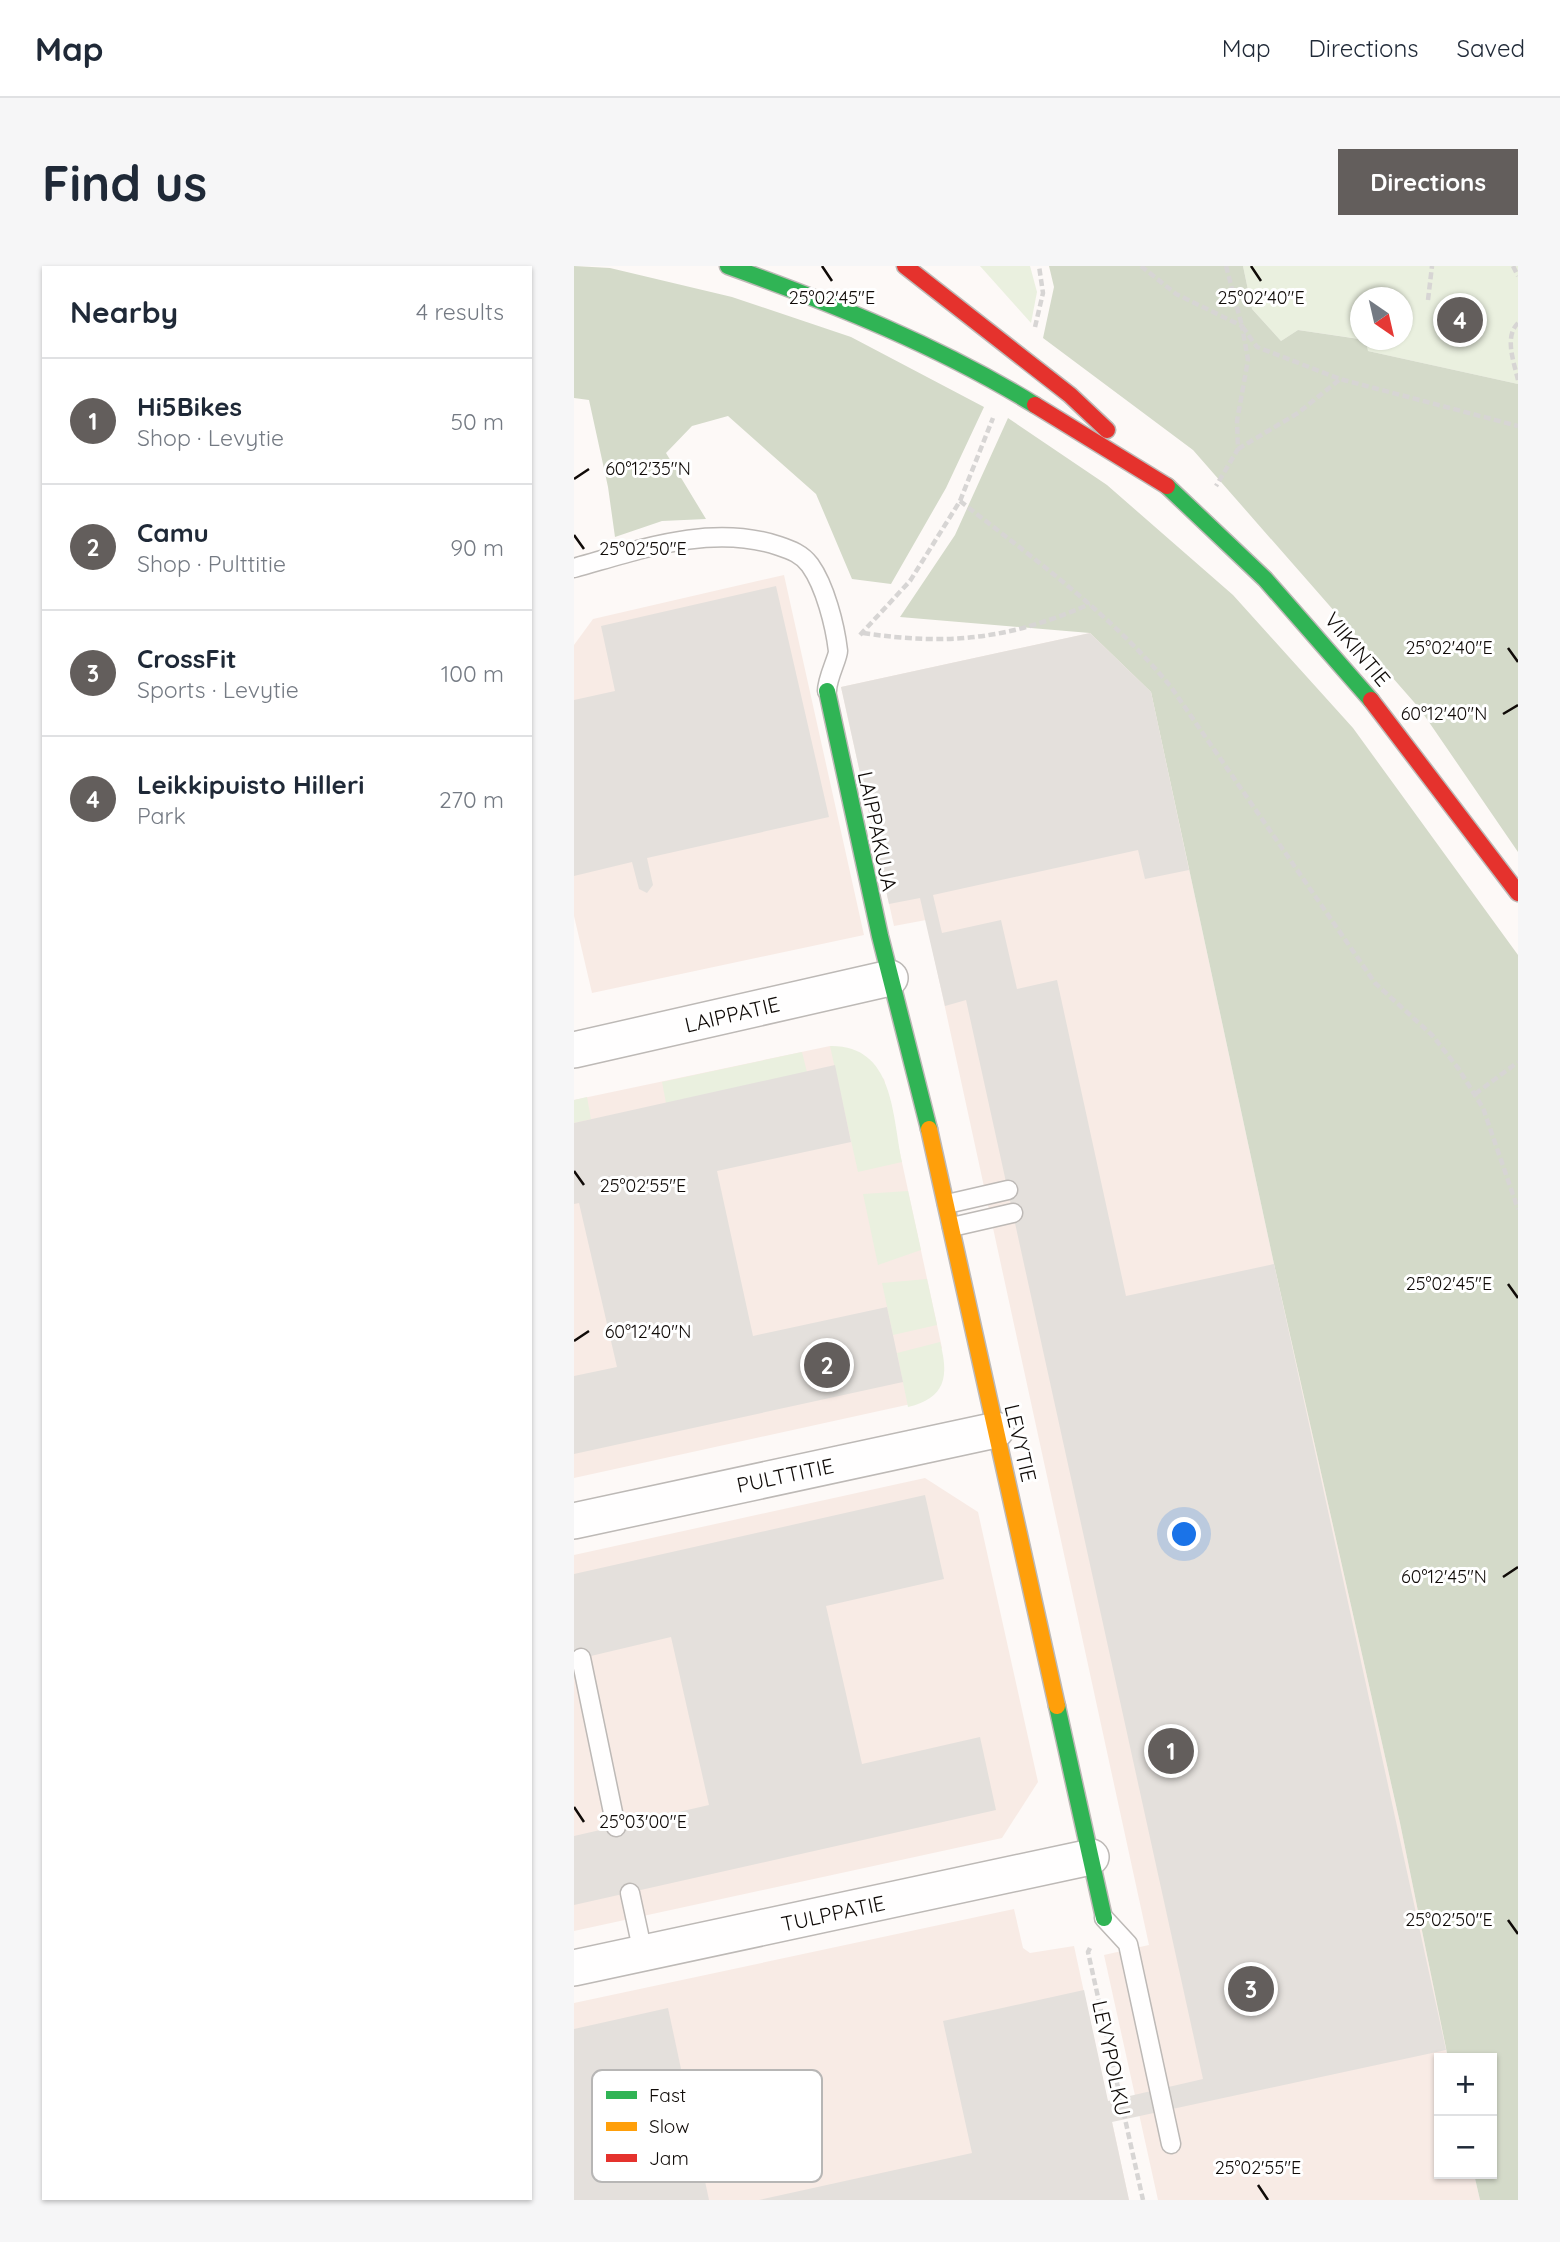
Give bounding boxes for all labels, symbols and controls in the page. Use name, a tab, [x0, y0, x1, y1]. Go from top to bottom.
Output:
text: Map	[35, 28, 103, 69]
text: Map	[1222, 33, 1271, 63]
text: Directions	[1309, 33, 1419, 63]
text: Saved	[1457, 33, 1525, 63]
button: Directions	[1338, 149, 1518, 215]
text: Find us	[42, 152, 207, 213]
text: 25°02'45"E	[789, 286, 875, 309]
text: 25°02'40"E	[1217, 286, 1305, 309]
north arrow	[1350, 287, 1413, 350]
text: Nearby	[70, 293, 178, 331]
pin: 4	[1437, 294, 1483, 346]
text: 4 results	[416, 297, 504, 326]
text: Hi5Bikes	[137, 390, 242, 423]
text: 1	[89, 407, 97, 436]
text: 50 m	[451, 407, 504, 436]
text: Shop · Levytie	[137, 423, 284, 452]
text: 60°12'35"N	[605, 457, 691, 480]
text: Camu	[137, 516, 209, 549]
text: 2	[86, 533, 100, 562]
text: 90 m	[450, 533, 504, 562]
text: 25°02'50"E	[599, 537, 687, 560]
text: Shop · Pulttitie	[137, 549, 286, 578]
street label: VIIKINTIE	[1319, 607, 1397, 691]
text: 25°02'40"E	[1405, 636, 1493, 659]
text: CrossFit	[137, 642, 237, 675]
text: 3	[87, 659, 99, 688]
text: 100 m	[441, 659, 504, 688]
text: Sports · Levytie	[137, 675, 299, 704]
text: 60°12'40"N	[1401, 702, 1487, 725]
text: Leikkipuisto Hilleri	[137, 768, 364, 801]
street label: LAIPPAKUJA	[853, 769, 903, 893]
text: 4	[86, 785, 100, 814]
text: 270 m	[439, 785, 504, 814]
text: Park	[137, 801, 186, 830]
street label: LAIPPATIE	[682, 990, 782, 1038]
text: 25°02'55"E	[600, 1174, 686, 1197]
text: 25°02'45"E	[1406, 1272, 1492, 1295]
text: 60°12'40"N	[605, 1320, 691, 1343]
pin: 2	[804, 1339, 850, 1391]
street label: LEVYTIE	[999, 1402, 1043, 1484]
street label: PULTTITIE	[734, 1452, 836, 1498]
your location	[1167, 1517, 1201, 1551]
text: 60°12'45"N	[1401, 1565, 1487, 1588]
pin: 1	[1148, 1725, 1194, 1777]
text: 25°03'00"E	[599, 1810, 687, 1833]
street label: TULPPATIE	[779, 1889, 887, 1937]
text: 25°02'50"E	[1405, 1908, 1493, 1931]
pin: 3	[1228, 1963, 1274, 2015]
street label: LEVYPOLKU	[1087, 1998, 1137, 2118]
map controls	[1434, 2053, 1497, 2179]
button: +	[1434, 2053, 1497, 2116]
legend	[592, 2070, 822, 2182]
text: Fast	[649, 2083, 686, 2107]
text: Slow	[649, 2114, 690, 2138]
button: −	[1434, 2116, 1497, 2179]
text: Jam	[649, 2146, 689, 2170]
text: 25°02'55"E	[1215, 2156, 1301, 2179]

